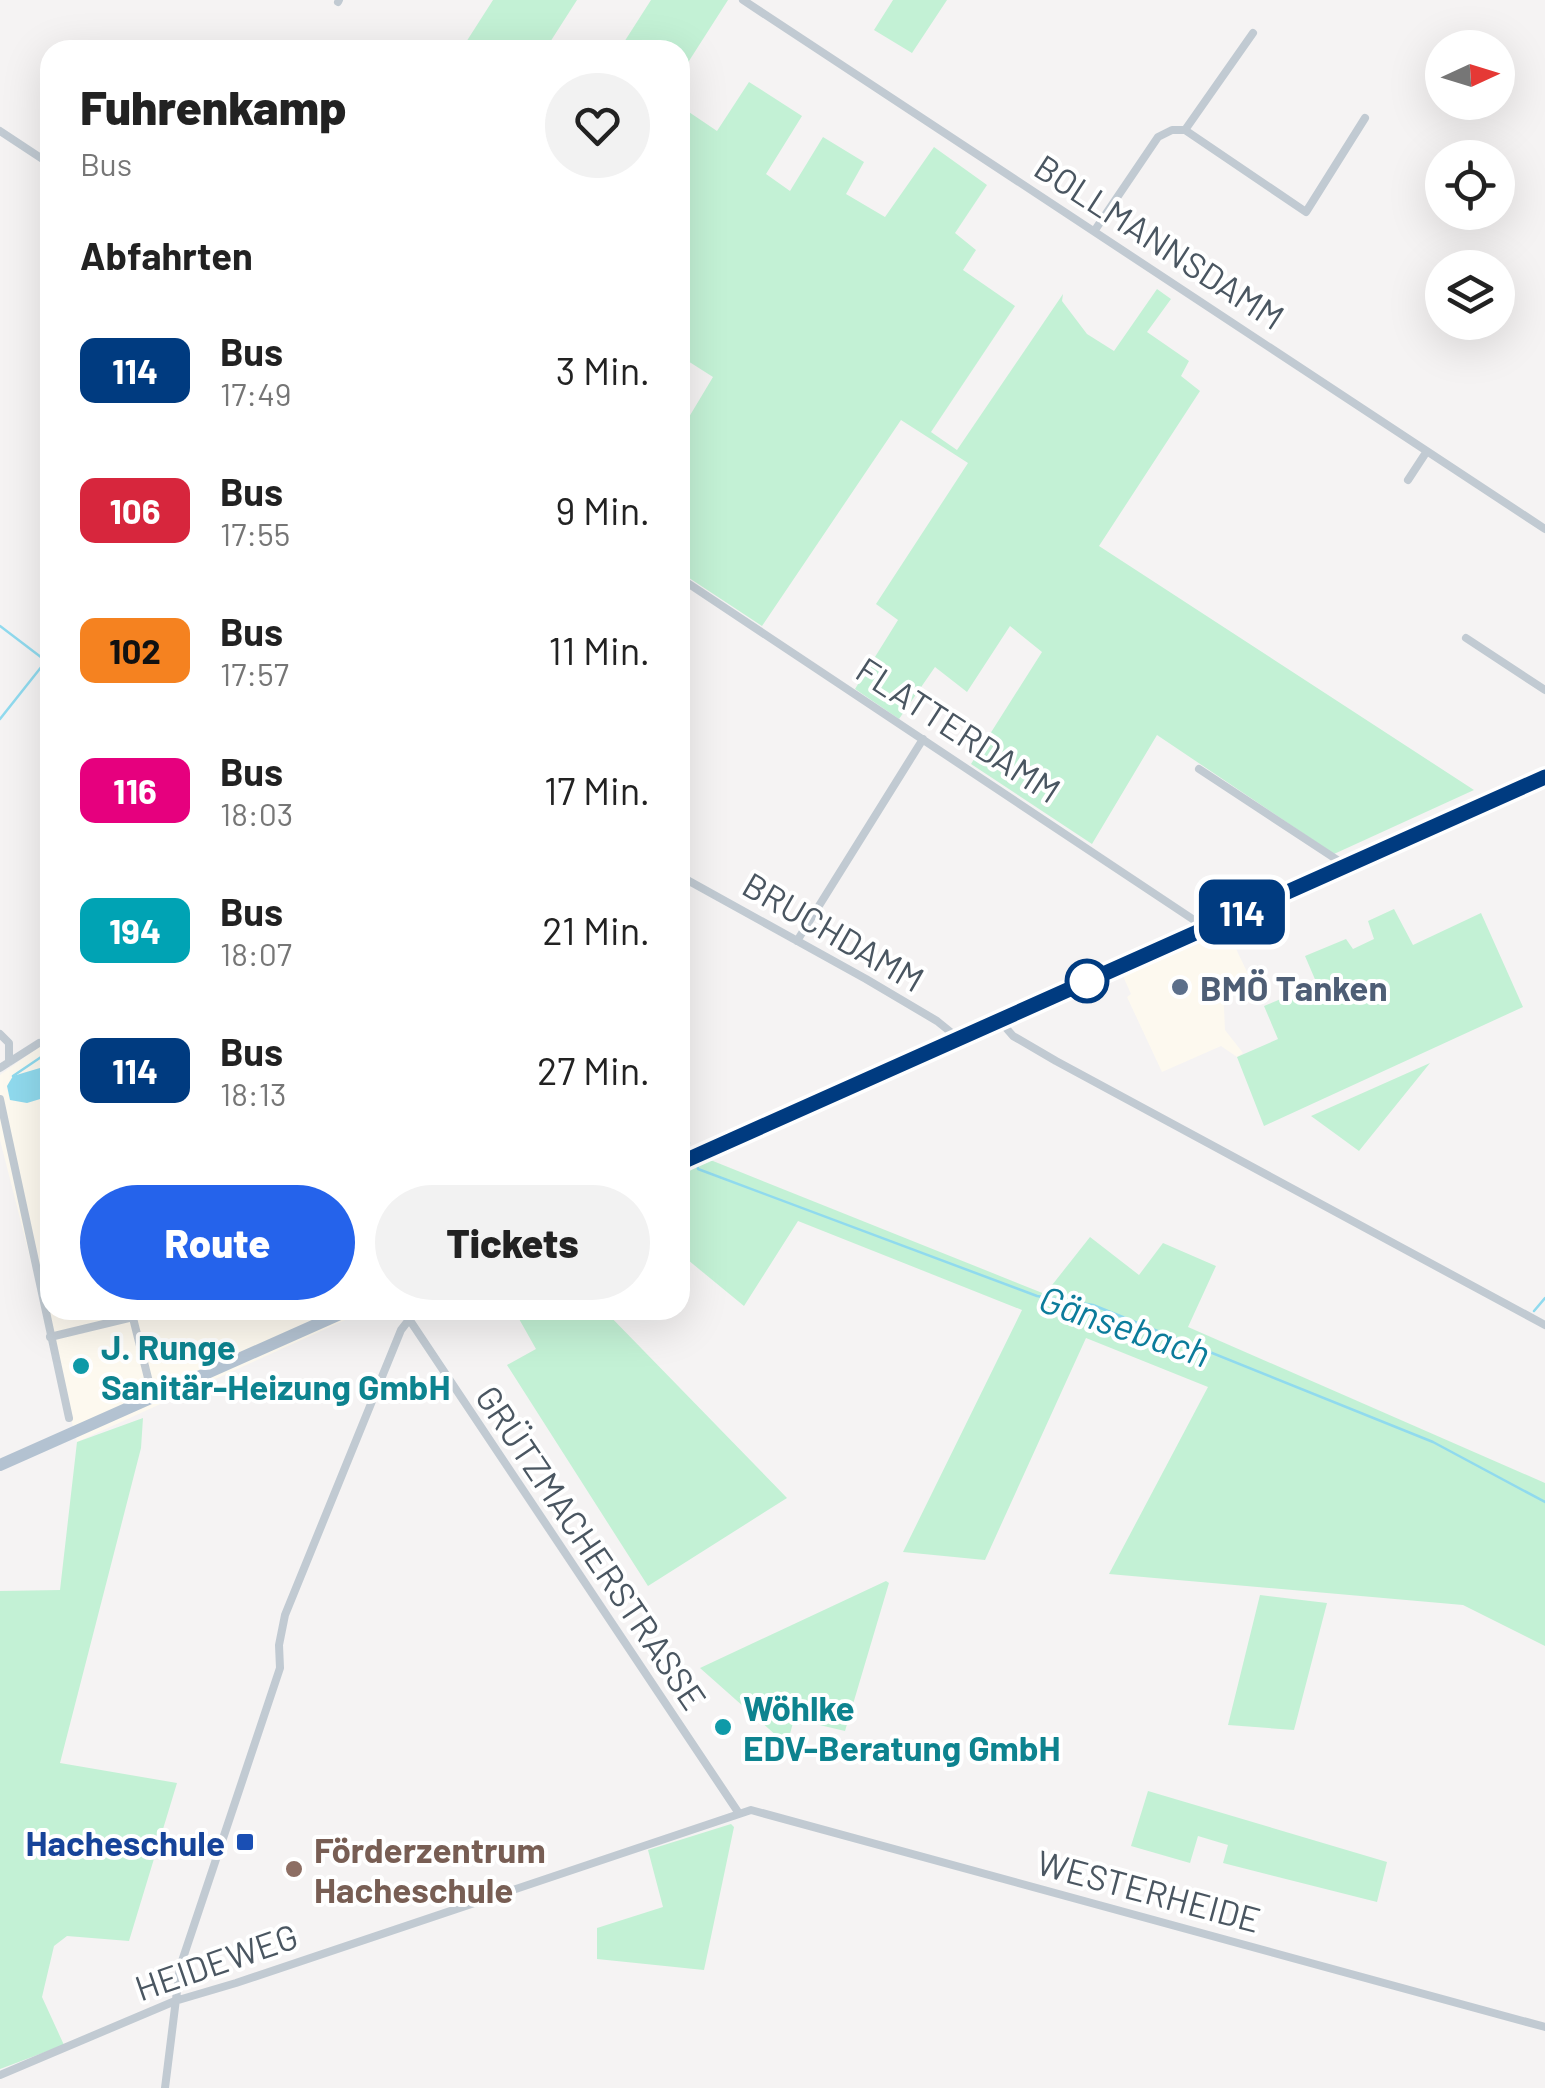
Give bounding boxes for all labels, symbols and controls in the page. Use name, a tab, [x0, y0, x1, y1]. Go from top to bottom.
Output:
north arrow	[1425, 30, 1515, 120]
map controls	[1425, 30, 1515, 340]
button: heart	[545, 73, 650, 178]
text: Fuhrenkamp	[80, 77, 347, 135]
button: locate	[1425, 140, 1515, 230]
text: Bus	[80, 144, 132, 182]
street label: BOLLMANNSDAMM	[1027, 145, 1293, 337]
text: Abfahrten	[80, 232, 253, 278]
button: layers	[1425, 250, 1515, 340]
text: Bus	[220, 328, 283, 374]
text: 3 Min.	[556, 347, 650, 393]
text: 114	[112, 349, 158, 391]
text: 17:49	[220, 374, 292, 412]
text: Bus	[220, 468, 283, 514]
text: 9 Min.	[555, 487, 650, 533]
text: 106	[109, 489, 161, 531]
text: 17:55	[220, 514, 290, 552]
text: Bus	[220, 608, 283, 654]
text: 11 Min.	[549, 627, 650, 673]
text: 102	[109, 629, 161, 671]
street label: FLATTERDAMM	[849, 647, 1069, 811]
text: 17:57	[220, 654, 289, 692]
text: Bus	[220, 748, 283, 794]
text: 17 Min.	[544, 767, 650, 813]
text: 116	[113, 769, 157, 811]
text: 18:03	[220, 794, 293, 832]
street label: BRUCHDAMM	[736, 862, 932, 1000]
line badge: 114	[1184, 880, 1300, 944]
text: Bus	[220, 888, 283, 934]
text: 114	[1219, 891, 1265, 933]
text: 21 Min.	[542, 907, 650, 953]
text: 194	[109, 909, 161, 951]
text: 18:07	[220, 934, 292, 972]
unlabelled marker	[1066, 960, 1108, 1002]
place label: BMÖ Tanken	[1200, 966, 1388, 1008]
marker: BMÖ Tanken	[1169, 976, 1191, 998]
text: Bus	[220, 1028, 283, 1074]
text: 27 Min.	[537, 1047, 650, 1093]
text: 114	[112, 1049, 158, 1091]
text: 18:13	[220, 1074, 286, 1112]
button: Route	[80, 1185, 355, 1300]
button: Tickets	[375, 1185, 650, 1300]
water label: Gänsebach	[1034, 1274, 1216, 1376]
place label: J. Runge Sanitär-Heizung GmbH	[101, 1325, 450, 1407]
marker: J. Runge Sanitär-Heizung GmbH	[70, 1355, 92, 1377]
street label: GRÜTZMACHERSTRASSE	[468, 1377, 716, 1717]
place label: Wöhlke EDV-Beratung GmbH	[743, 1686, 1061, 1768]
marker: Wöhlke EDV-Beratung GmbH	[712, 1716, 734, 1738]
place label: Hacheschule	[26, 1821, 225, 1863]
place label: Förderzentrum Hacheschule	[314, 1828, 546, 1910]
marker: Hacheschule	[234, 1831, 256, 1853]
street label: WESTERHEIDE	[1033, 1840, 1265, 1940]
marker: Förderzentrum Hacheschule	[283, 1858, 305, 1880]
street label: HEIDEWEG	[129, 1914, 303, 2008]

